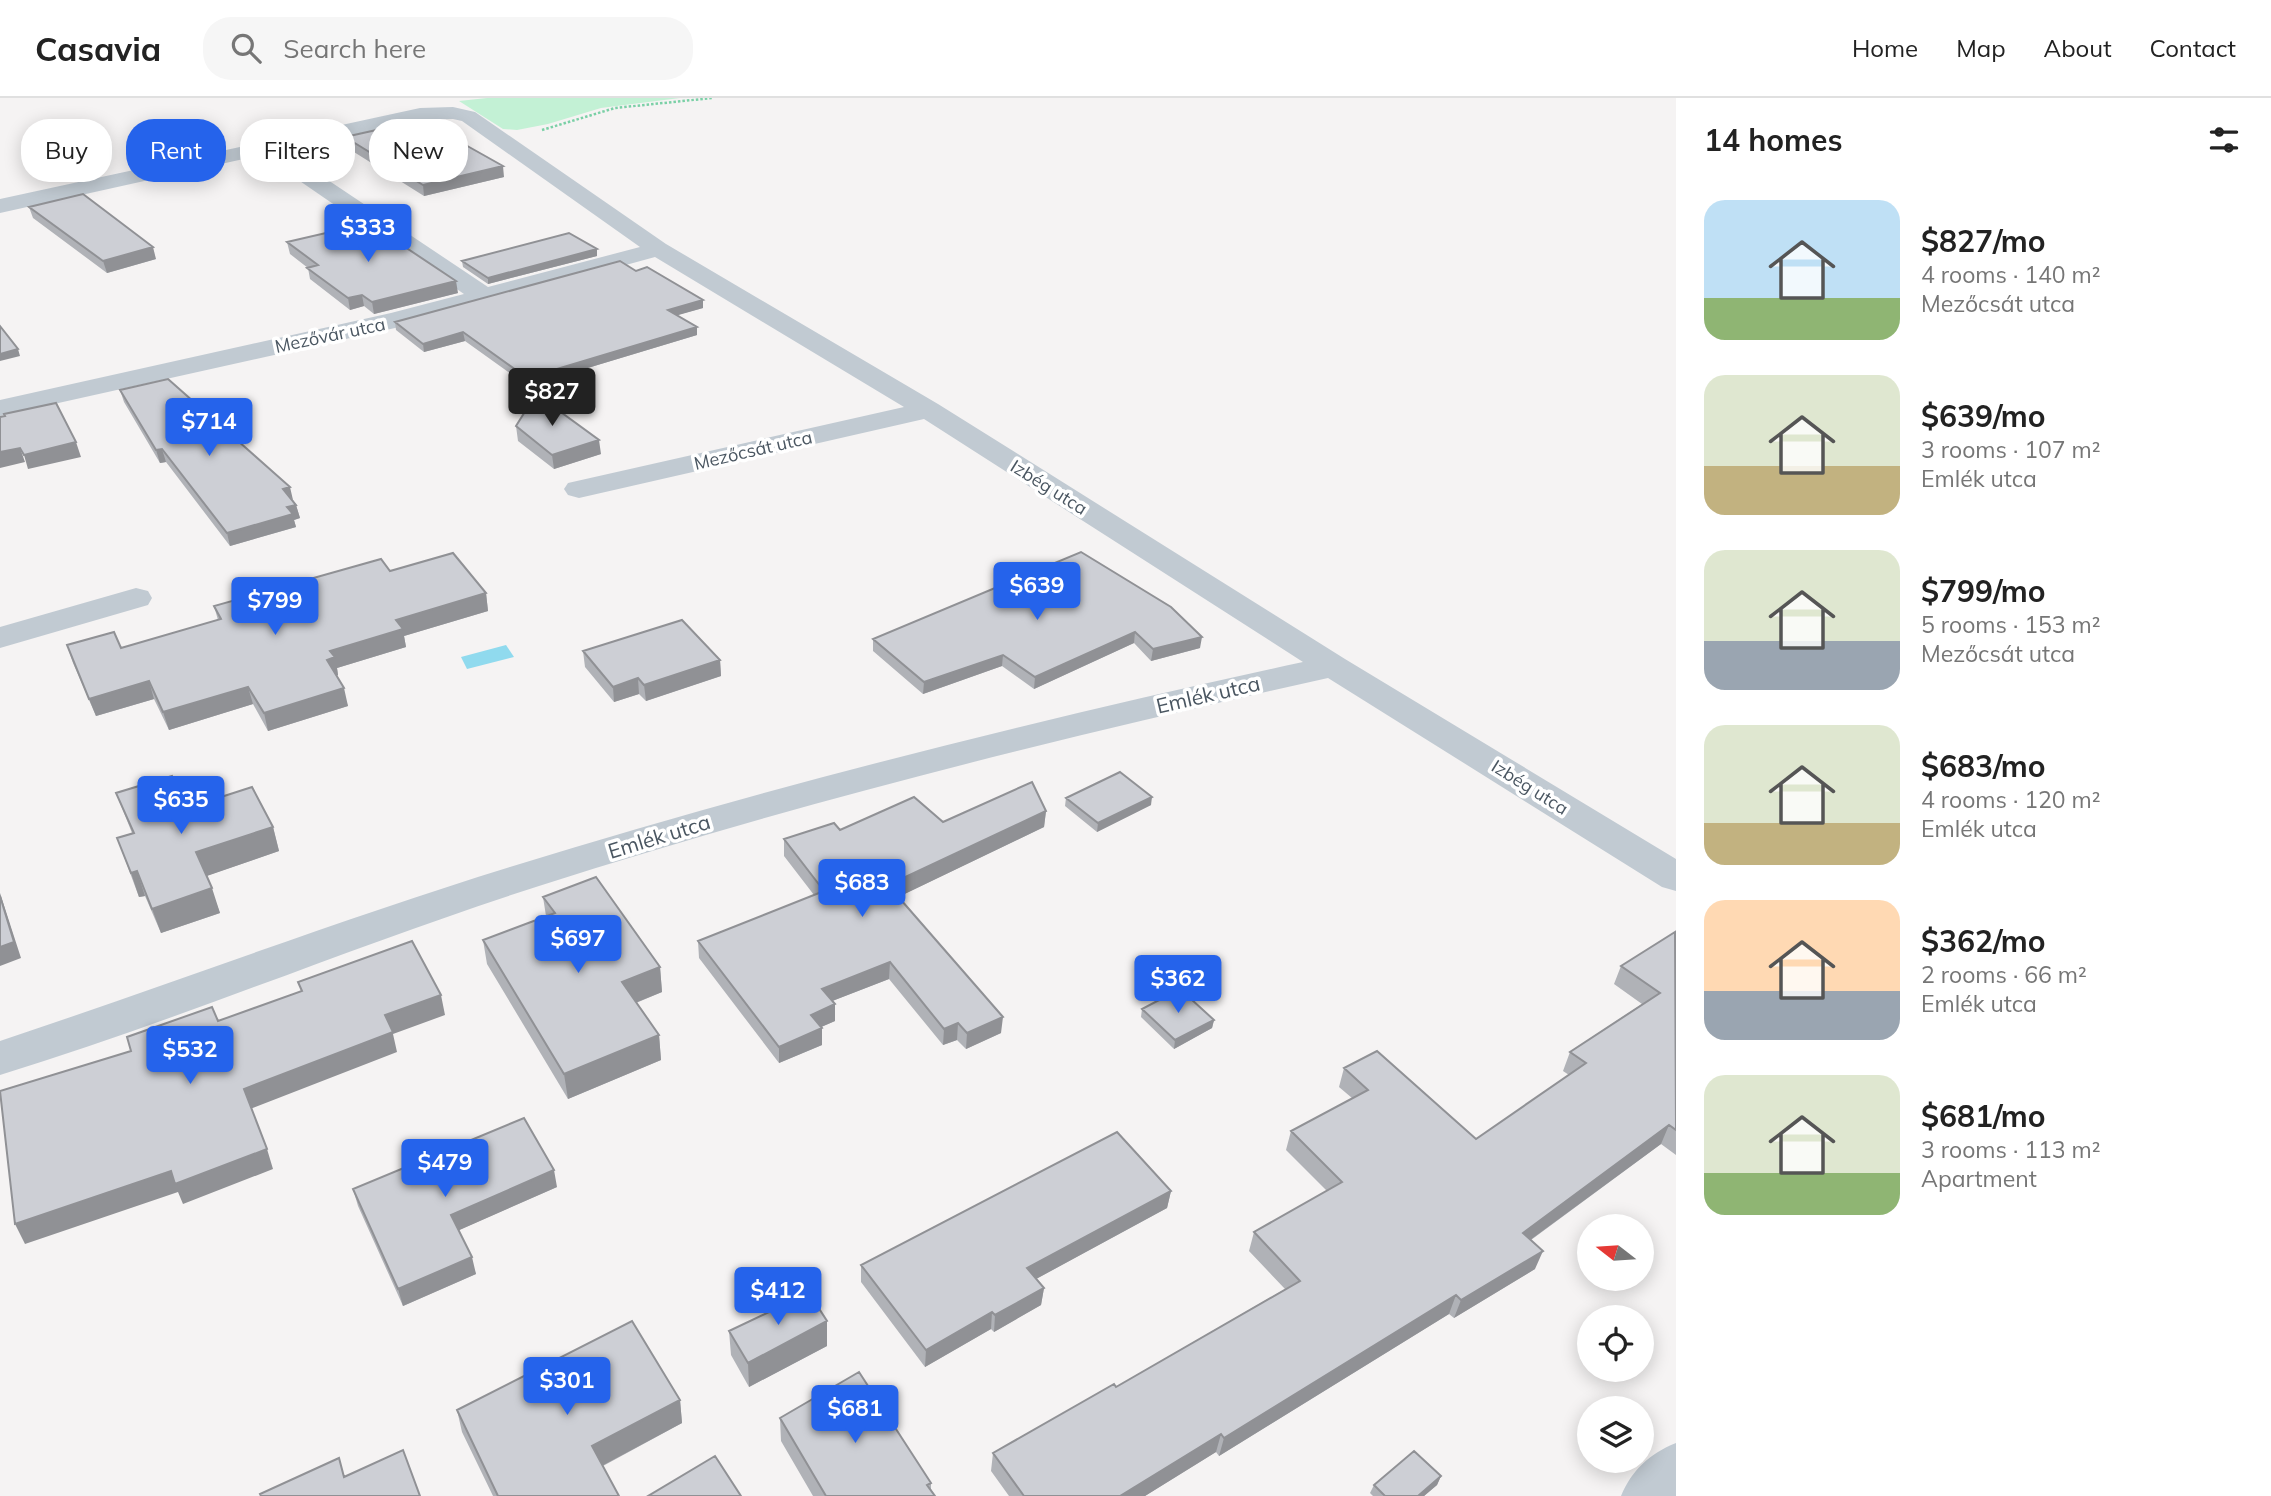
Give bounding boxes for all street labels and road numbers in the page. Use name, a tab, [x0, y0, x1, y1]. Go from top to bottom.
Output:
street label: Mezővár utca	[273, 312, 387, 358]
street label: Mezőcsát utca	[692, 425, 814, 475]
street label: Izbég utca	[1006, 454, 1092, 520]
street label: Emlék utca	[1154, 669, 1262, 719]
street label: Izbég utca	[1487, 754, 1573, 820]
street label: Emlék utca	[605, 808, 713, 864]

